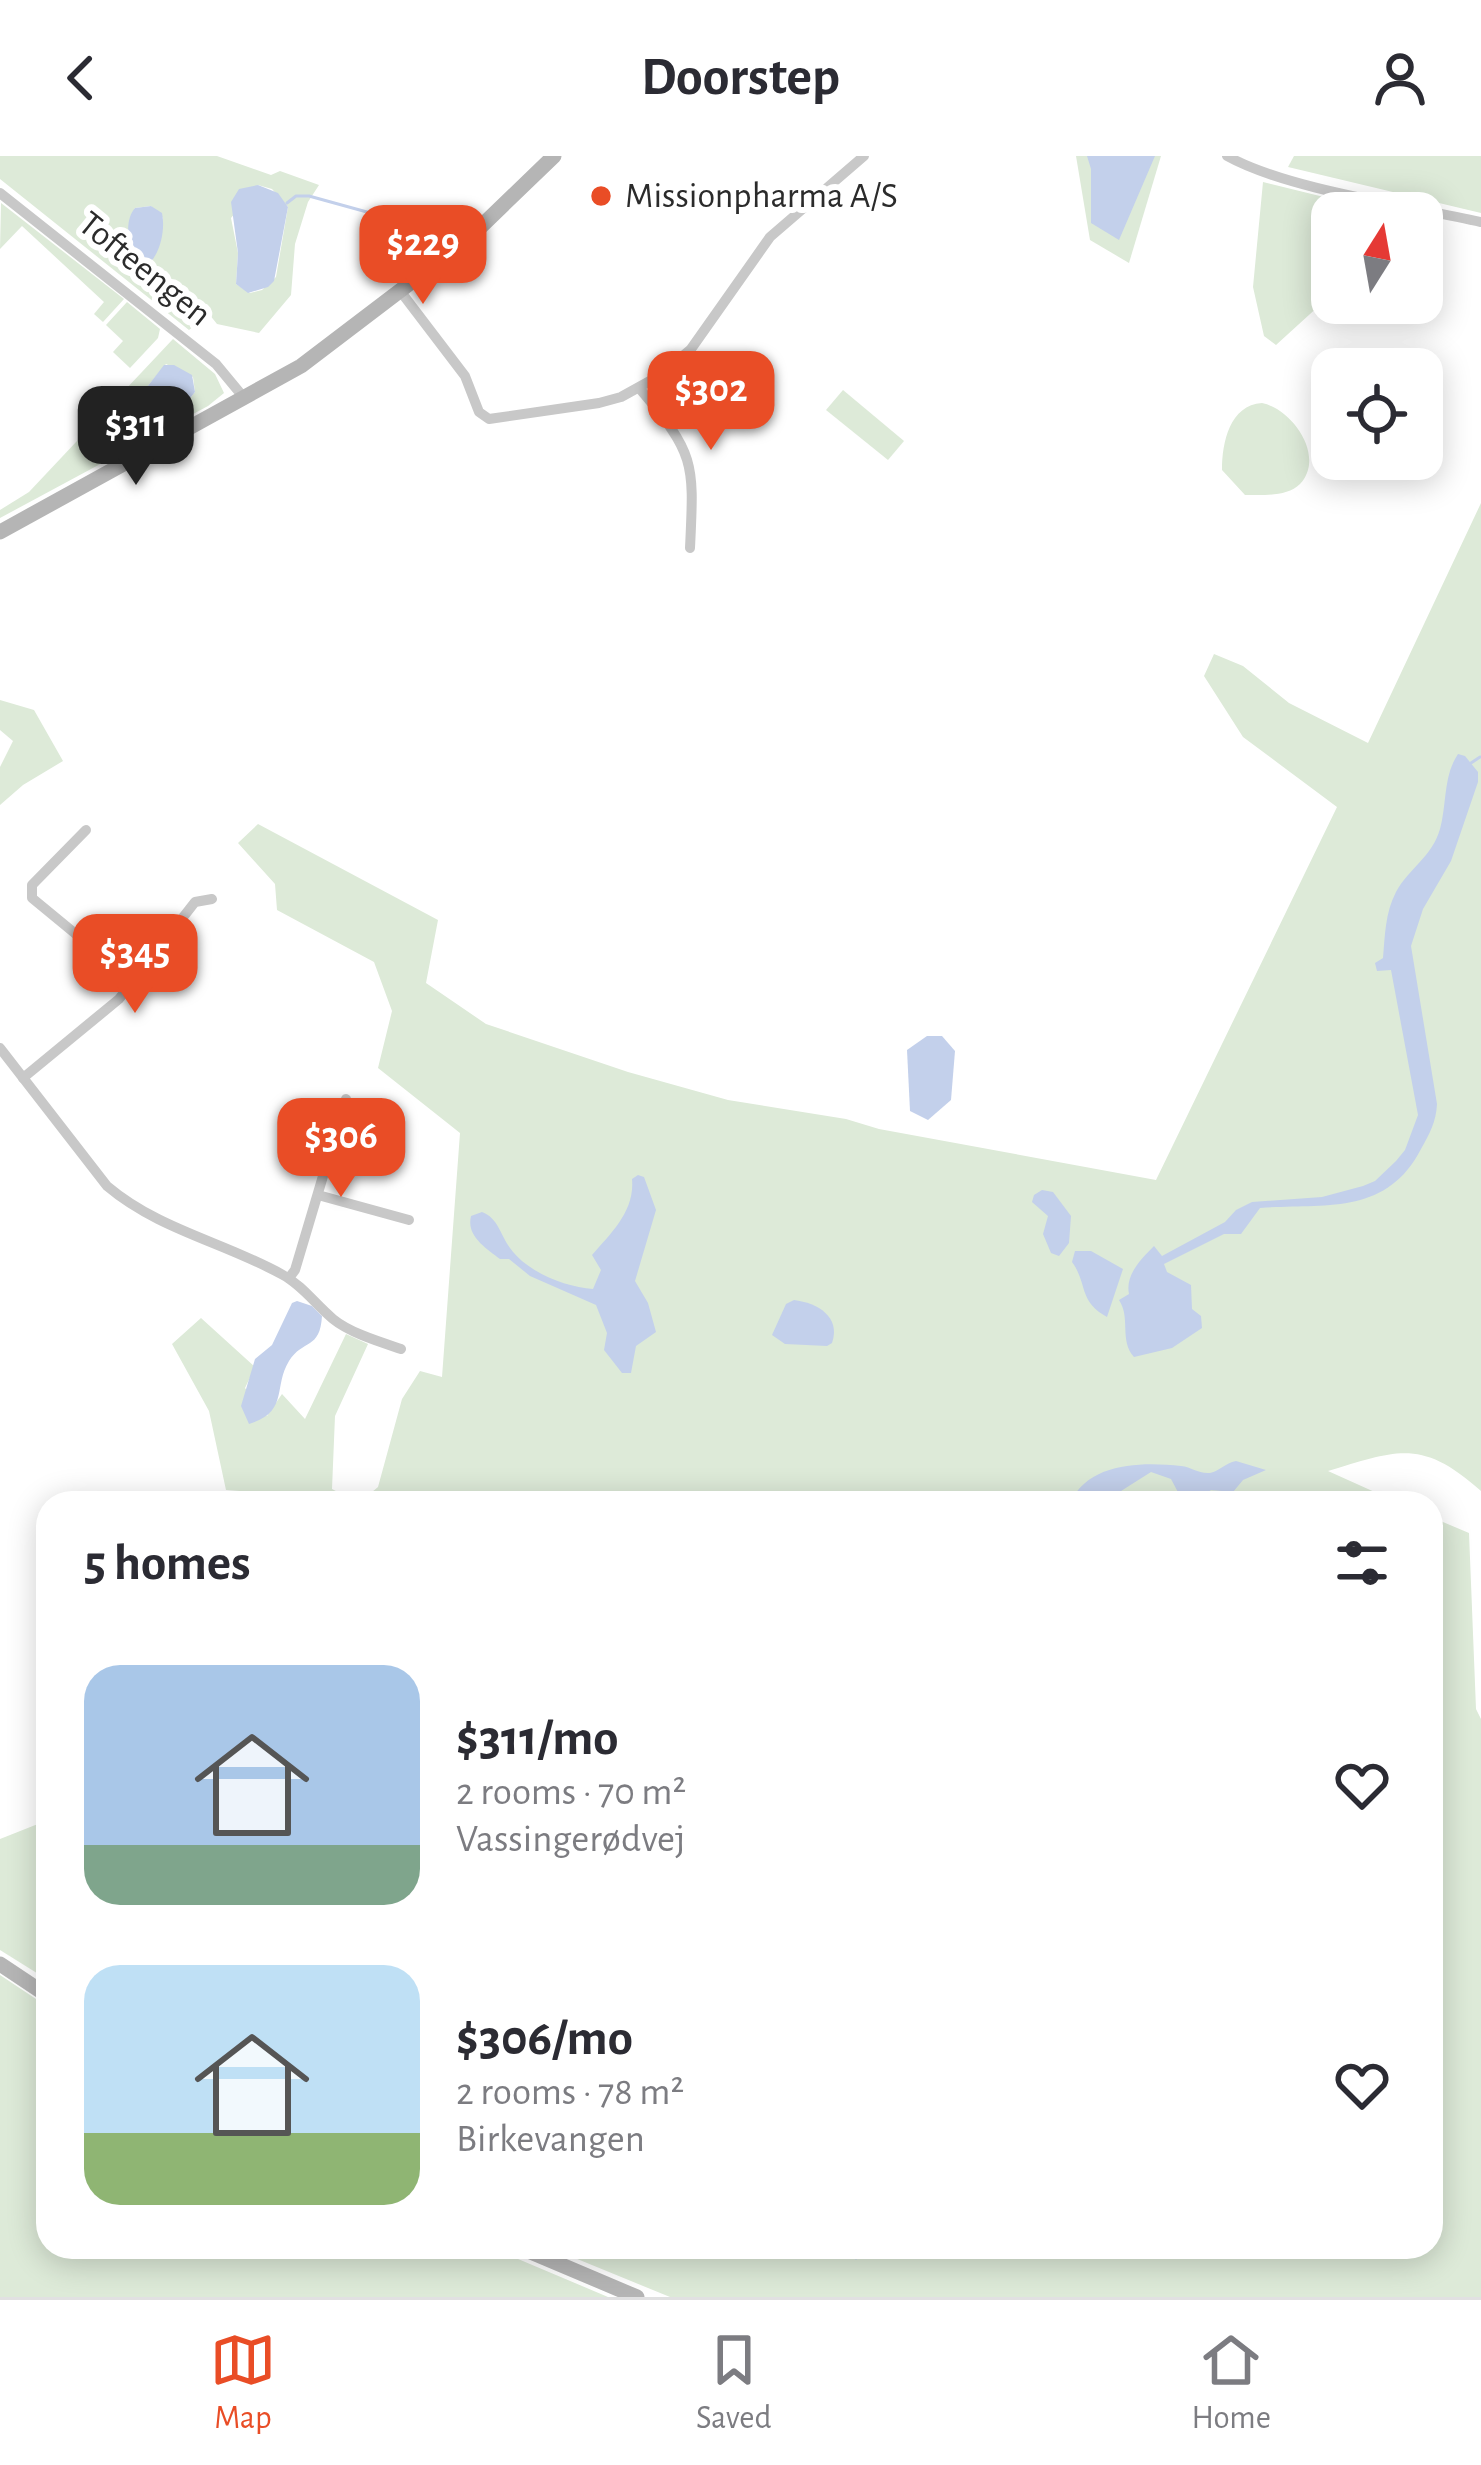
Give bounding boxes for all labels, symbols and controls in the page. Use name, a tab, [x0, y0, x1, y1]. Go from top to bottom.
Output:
icon: back	[48, 45, 114, 111]
icon: person	[1367, 45, 1433, 111]
text: Doorstep	[641, 51, 840, 105]
place label: Missionpharma A/S	[625, 178, 898, 214]
marker: Missionpharma A/S	[588, 183, 614, 209]
north arrow	[1311, 192, 1443, 324]
map controls	[1311, 192, 1443, 480]
street label: Tofteengen	[72, 205, 218, 333]
pin: $229	[352, 205, 494, 307]
text: $229	[386, 224, 460, 263]
button: locate	[1311, 348, 1443, 480]
pin: $302	[640, 351, 782, 453]
text: $302	[674, 370, 748, 409]
pin: $311	[65, 386, 207, 488]
text: $311	[105, 405, 167, 444]
pin: $345	[64, 914, 206, 1016]
text: $345	[100, 933, 170, 972]
pin: $306	[270, 1098, 412, 1200]
text: $306	[304, 1117, 378, 1156]
icon: filters	[1329, 1530, 1395, 1596]
text: 5 homes	[84, 1538, 251, 1589]
icon: home	[180, 1713, 324, 1857]
text: $311/mo	[456, 1713, 619, 1764]
icon: heart	[1329, 1752, 1395, 1818]
text: 2 rooms · 70 m²	[456, 1773, 686, 1812]
text: Vassingerødvej	[456, 1820, 685, 1859]
icon: home	[180, 2013, 324, 2157]
text: $306/mo	[456, 2013, 633, 2064]
icon: heart	[1329, 2052, 1395, 2118]
text: 2 rooms · 78 m²	[456, 2073, 684, 2112]
text: Birkevangen	[456, 2120, 645, 2159]
tab: Map	[210, 2327, 276, 2439]
tab: Saved	[696, 2327, 772, 2439]
tab: Home	[1192, 2327, 1271, 2439]

